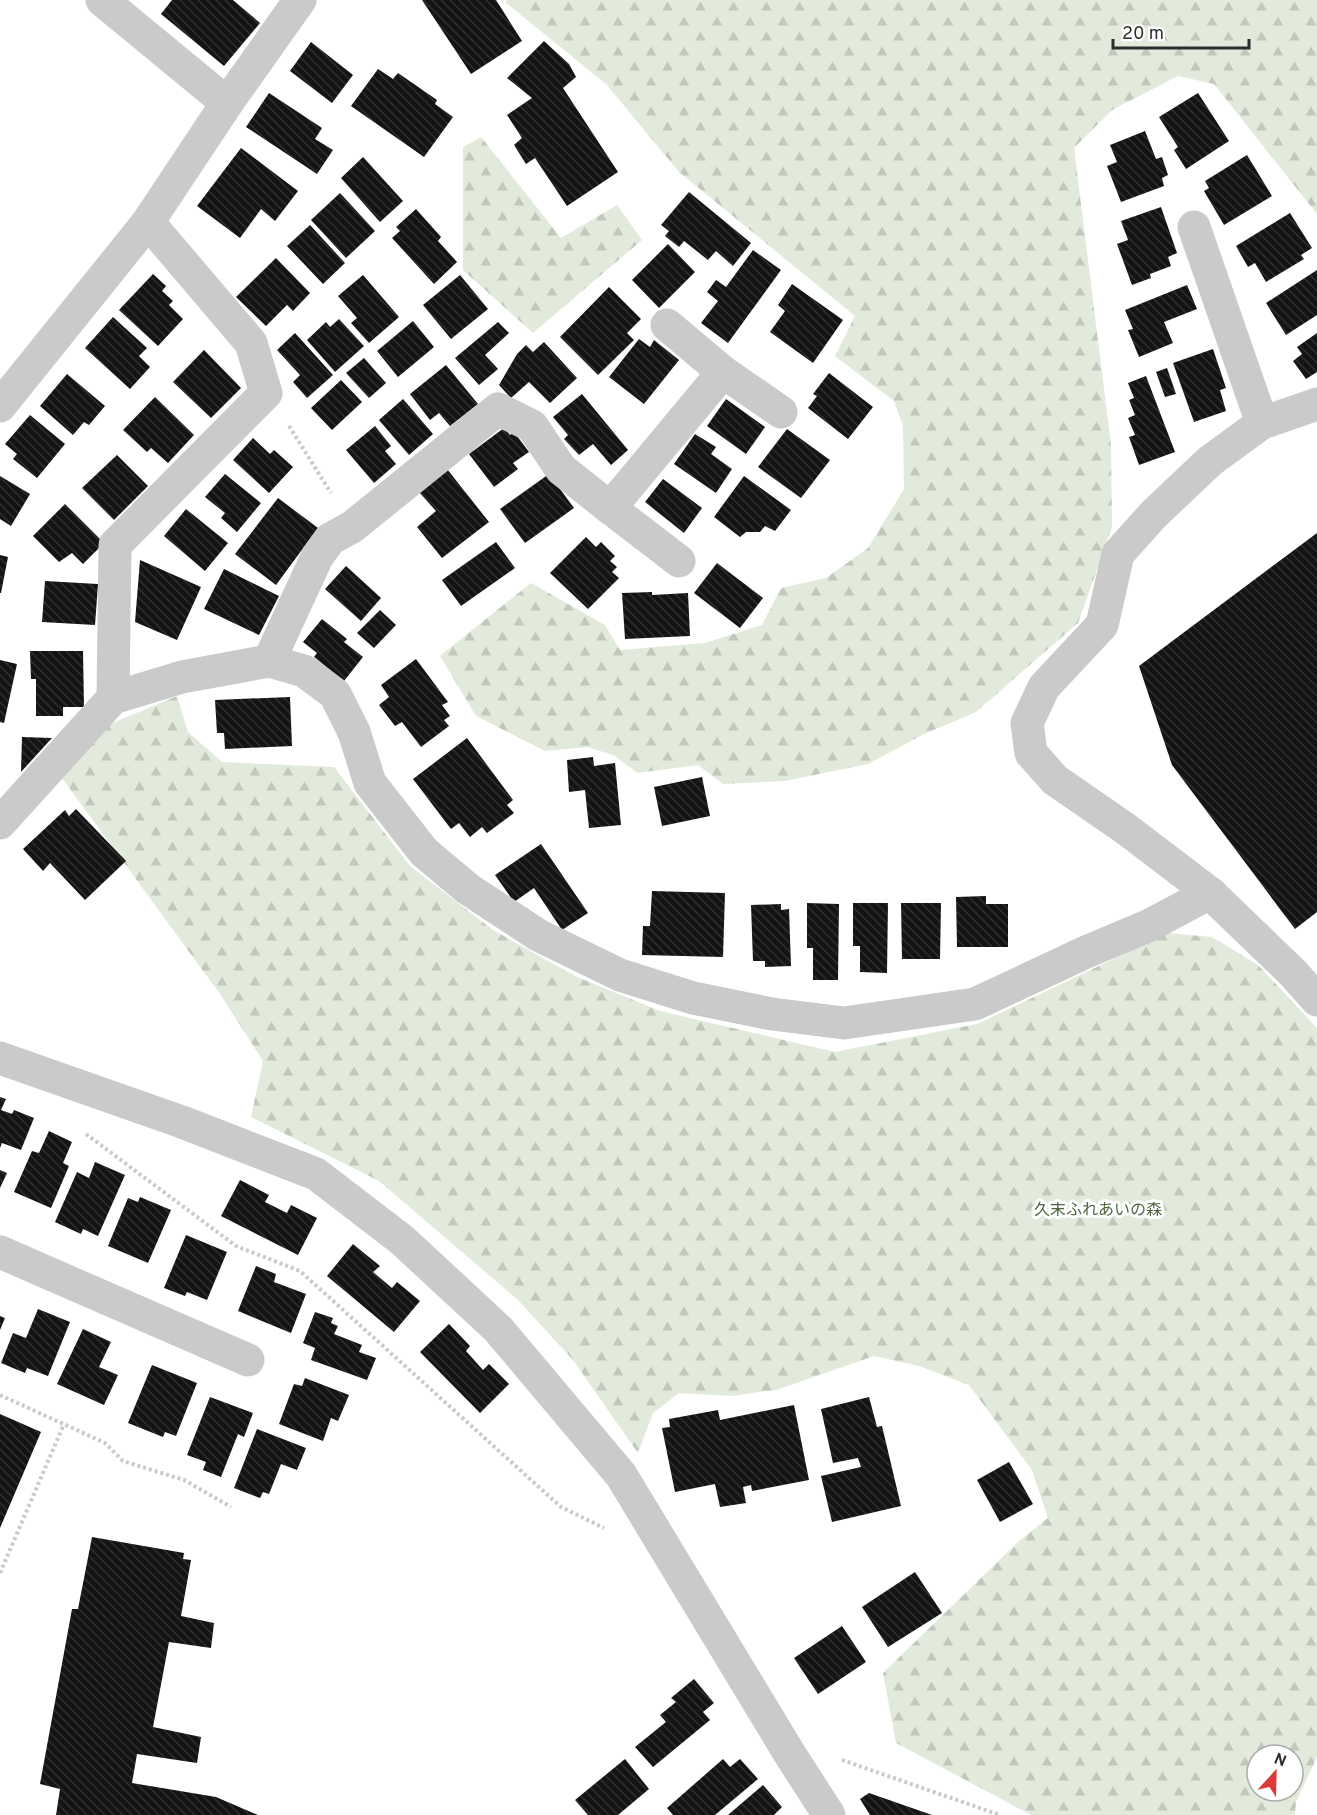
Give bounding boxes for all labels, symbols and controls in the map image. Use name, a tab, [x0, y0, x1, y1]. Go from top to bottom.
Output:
scale bar	[1113, 12, 1250, 50]
text: 20 m	[1122, 23, 1164, 46]
park label: 久末ふれあいの森	[1034, 1201, 1162, 1221]
north arrow	[1245, 1743, 1305, 1803]
text: N	[1271, 1750, 1289, 1772]

